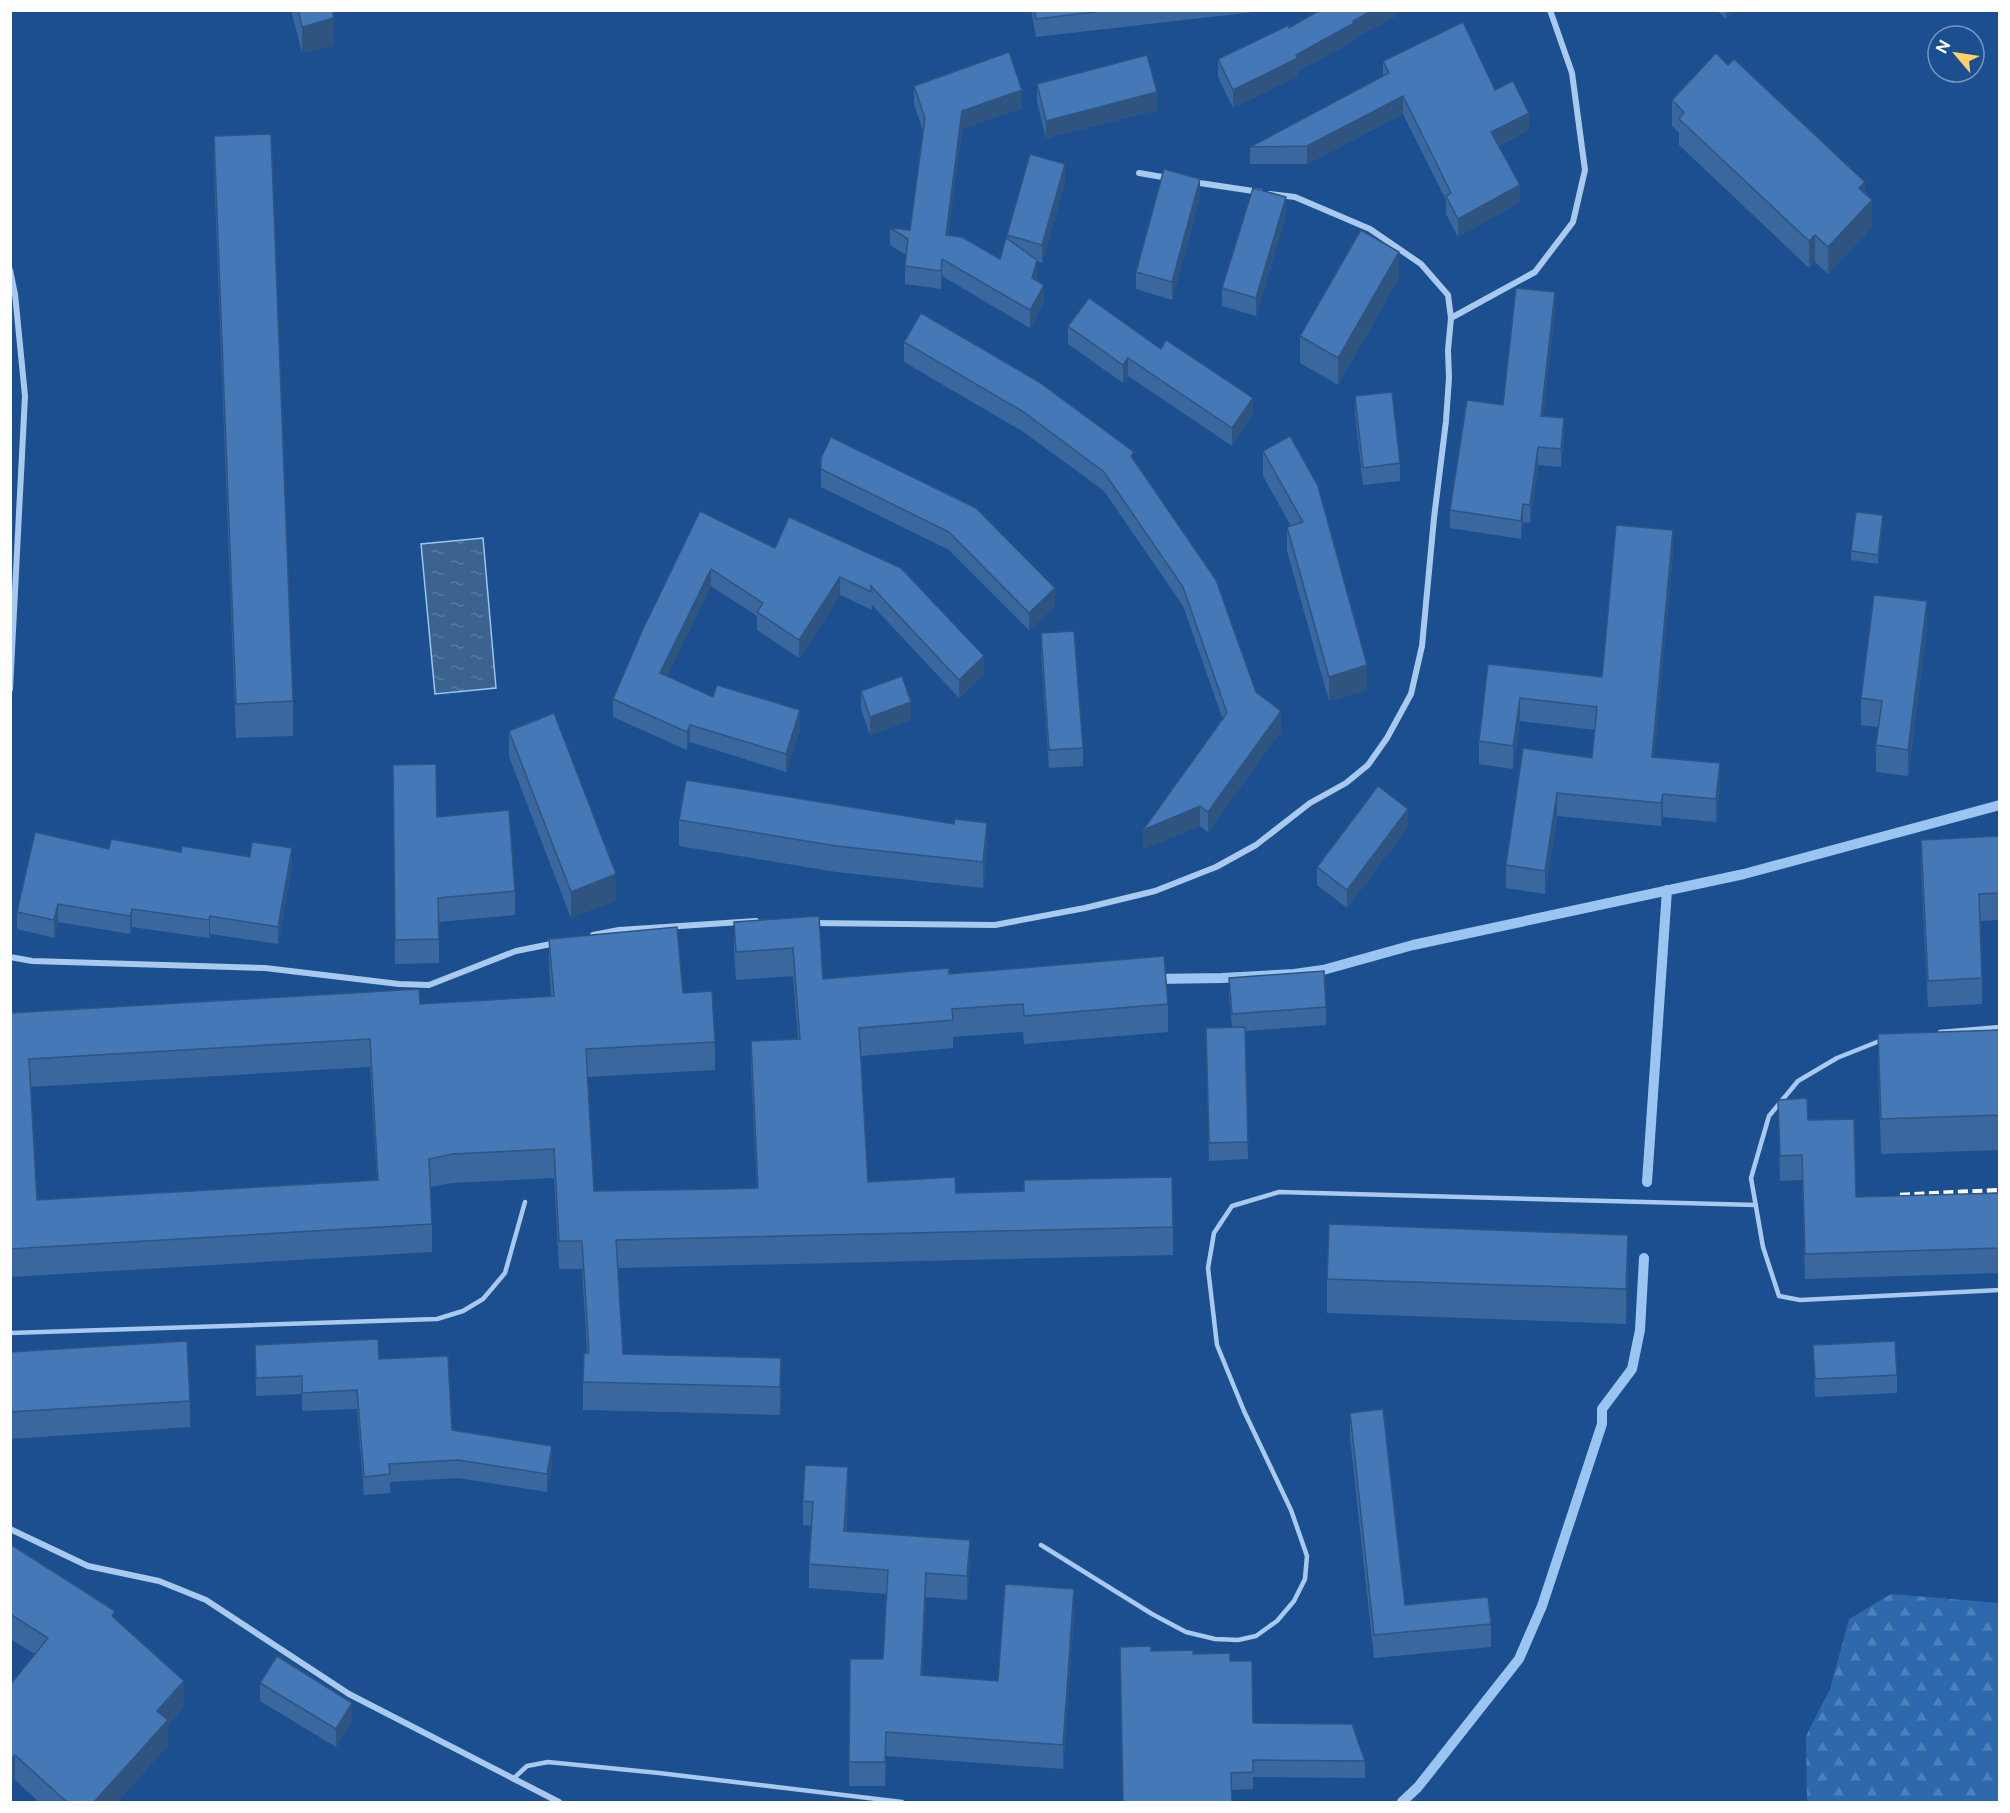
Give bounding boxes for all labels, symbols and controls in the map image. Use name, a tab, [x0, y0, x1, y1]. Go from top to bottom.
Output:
north arrow	[1926, 24, 1986, 84]
text: N	[1932, 37, 1955, 57]

